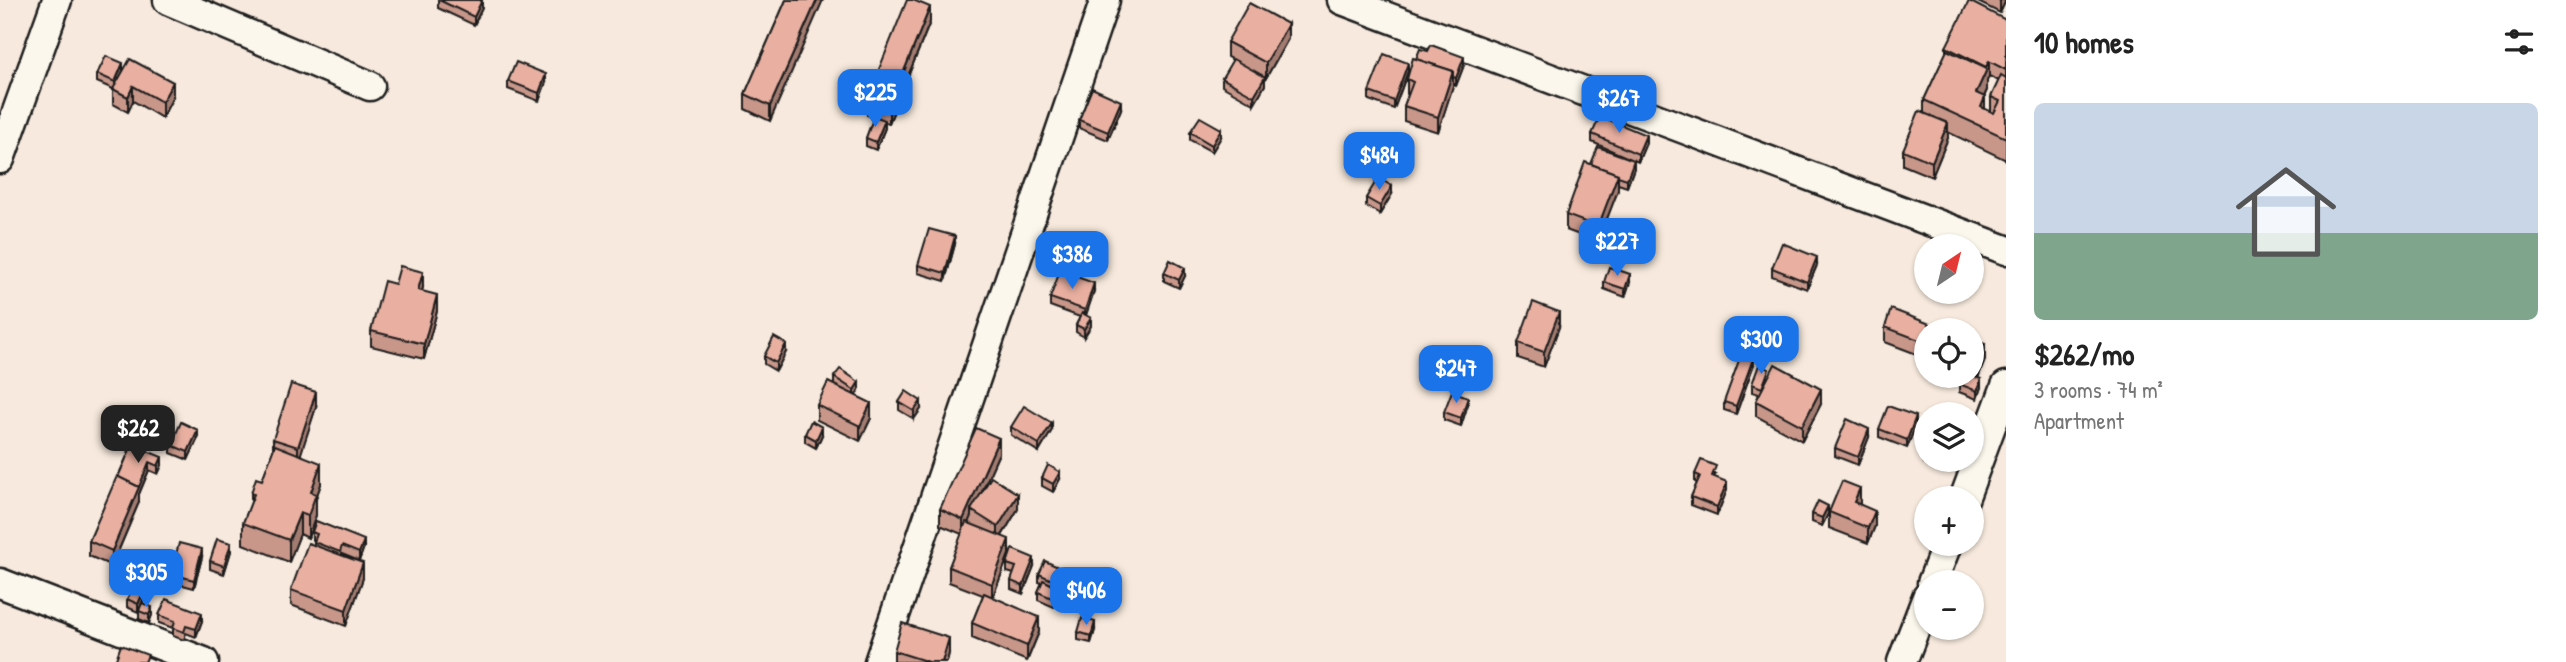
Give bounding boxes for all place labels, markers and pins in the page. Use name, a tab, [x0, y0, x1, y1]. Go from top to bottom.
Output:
pin: $225	[834, 69, 916, 129]
pin: $267	[1578, 76, 1660, 135]
pin: $484	[1338, 132, 1420, 192]
pin: $227	[1576, 218, 1658, 278]
pin: $386	[1031, 232, 1113, 291]
pin: $300	[1720, 316, 1802, 376]
pin: $247	[1415, 346, 1497, 405]
pin: $262	[97, 406, 179, 465]
pin: $305	[105, 550, 187, 609]
pin: $406	[1045, 568, 1127, 627]

